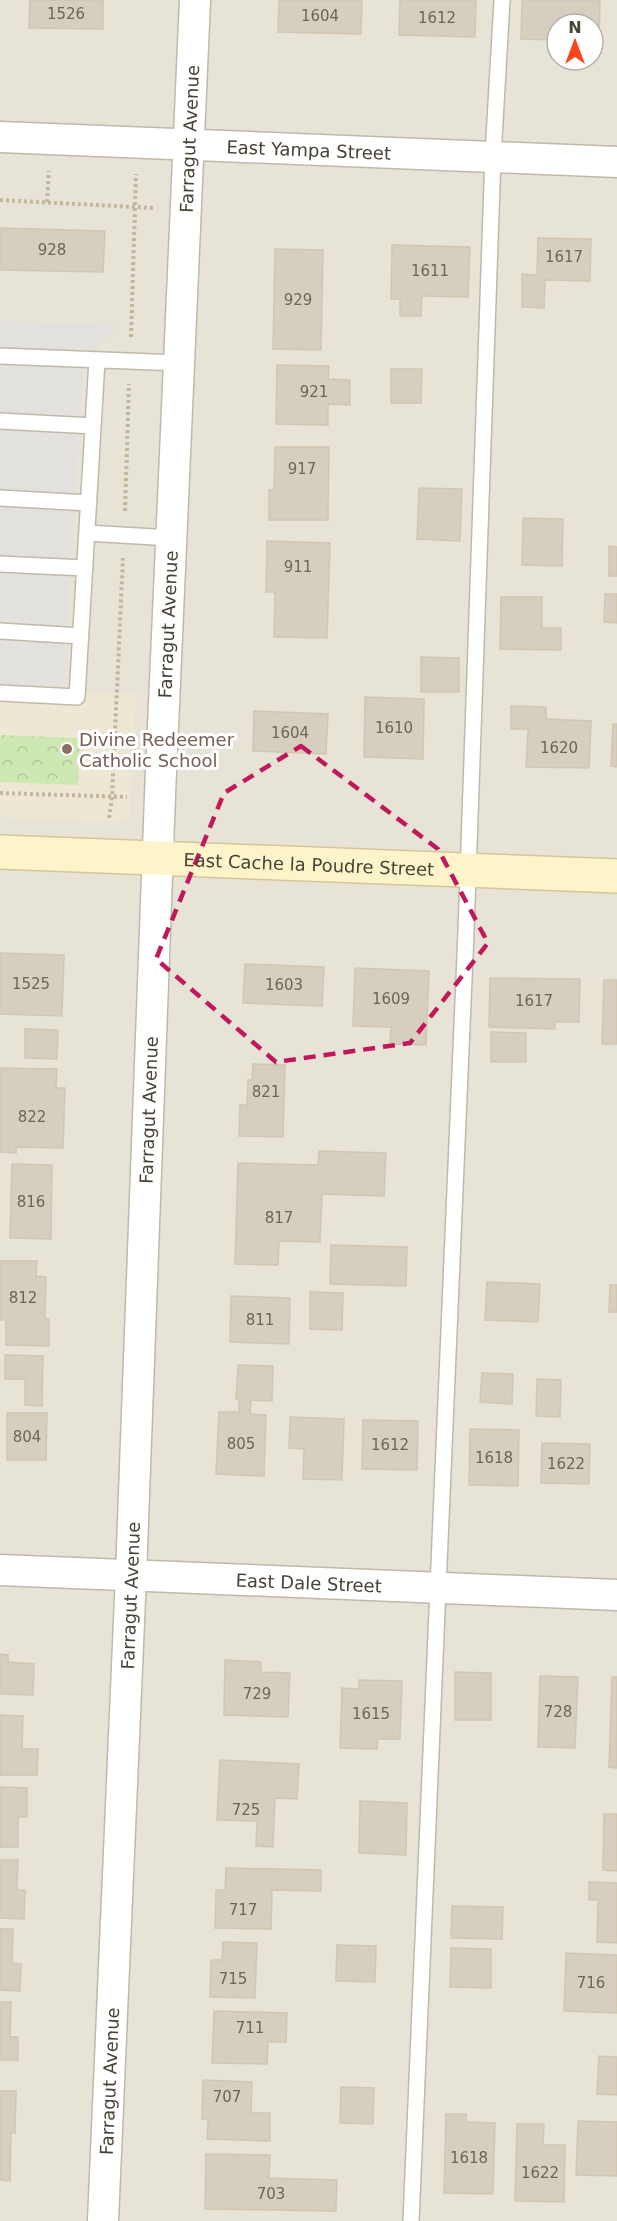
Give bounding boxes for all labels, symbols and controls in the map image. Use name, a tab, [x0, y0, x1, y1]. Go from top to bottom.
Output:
house number: 1526	[47, 5, 85, 23]
house number: 1604	[301, 7, 339, 25]
house number: 1612	[418, 9, 456, 27]
north arrow	[545, 12, 605, 72]
text: N	[568, 18, 582, 37]
street label: Farragut Avenue	[175, 64, 203, 213]
street label: East Yampa Street	[226, 136, 391, 163]
house number: 928	[38, 241, 66, 259]
house number: 1617	[545, 248, 583, 266]
house number: 1611	[411, 262, 449, 280]
house number: 929	[284, 291, 312, 309]
house number: 921	[300, 383, 328, 401]
house number: 917	[288, 460, 316, 478]
street label: Farragut Avenue	[154, 550, 181, 699]
house number: 911	[284, 558, 312, 576]
house number: 1610	[375, 719, 413, 737]
house number: 1604	[271, 724, 309, 742]
place label: Divine Redeemer Catholic School	[79, 729, 235, 771]
house number: 1620	[540, 739, 578, 757]
marker: Divine Redeemer Catholic School	[60, 742, 74, 756]
street label: East Cache la Poudre Street	[183, 849, 434, 879]
house number: 1525	[12, 975, 50, 993]
house number: 1603	[265, 976, 303, 994]
house number: 1609	[372, 990, 410, 1008]
house number: 1617	[515, 992, 553, 1010]
street label: Farragut Avenue	[135, 1036, 162, 1184]
house number: 821	[252, 1083, 280, 1101]
house number: 822	[18, 1108, 46, 1126]
house number: 816	[17, 1193, 45, 1211]
house number: 817	[265, 1209, 293, 1227]
house number: 812	[9, 1289, 37, 1307]
house number: 811	[246, 1311, 274, 1329]
house number: 804	[13, 1428, 41, 1446]
house number: 805	[227, 1435, 255, 1453]
house number: 1612	[371, 1436, 409, 1454]
house number: 1618	[475, 1449, 513, 1467]
house number: 1622	[547, 1455, 585, 1473]
street label: Farragut Avenue	[116, 1521, 143, 1670]
street label: East Dale Street	[235, 1569, 382, 1596]
house number: 729	[243, 1685, 271, 1703]
house number: 728	[544, 1703, 572, 1721]
house number: 1615	[352, 1705, 390, 1723]
house number: 725	[232, 1801, 260, 1819]
house number: 717	[229, 1901, 257, 1919]
house number: 715	[219, 1970, 247, 1988]
house number: 716	[577, 1974, 605, 1992]
street label: Farragut Avenue	[95, 2007, 123, 2155]
house number: 711	[236, 2019, 264, 2037]
house number: 707	[213, 2088, 241, 2106]
house number: 1618	[450, 2149, 488, 2167]
house number: 1622	[521, 2164, 559, 2182]
house number: 703	[257, 2185, 285, 2203]

